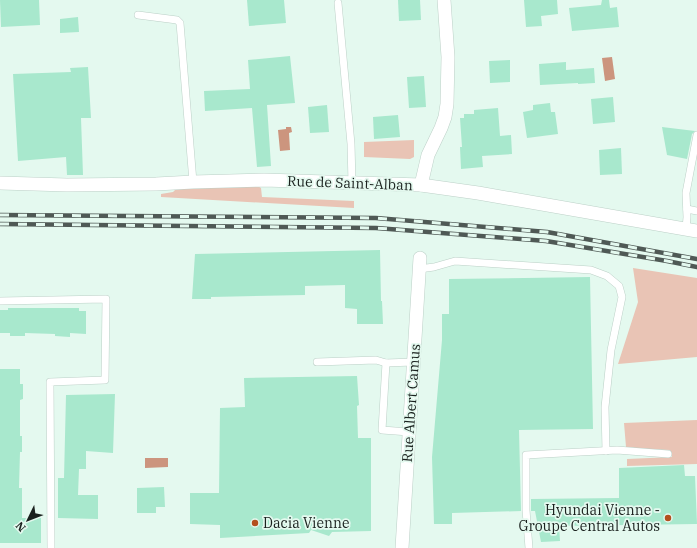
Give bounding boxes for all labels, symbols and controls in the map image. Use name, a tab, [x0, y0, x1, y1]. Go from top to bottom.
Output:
street label: Rue de Saint-Alban	[287, 172, 413, 194]
street label: Rue Albert Camus	[398, 343, 424, 463]
north arrow	[8, 500, 48, 540]
place label: Hyundai Vienne - Groupe Central Autos	[518, 501, 660, 535]
marker: Hyundai Vienne - Groupe Central Autos	[663, 513, 673, 523]
place label: Dacia Vienne	[263, 514, 349, 532]
marker: Dacia Vienne	[250, 518, 260, 528]
text: N	[12, 519, 29, 535]

